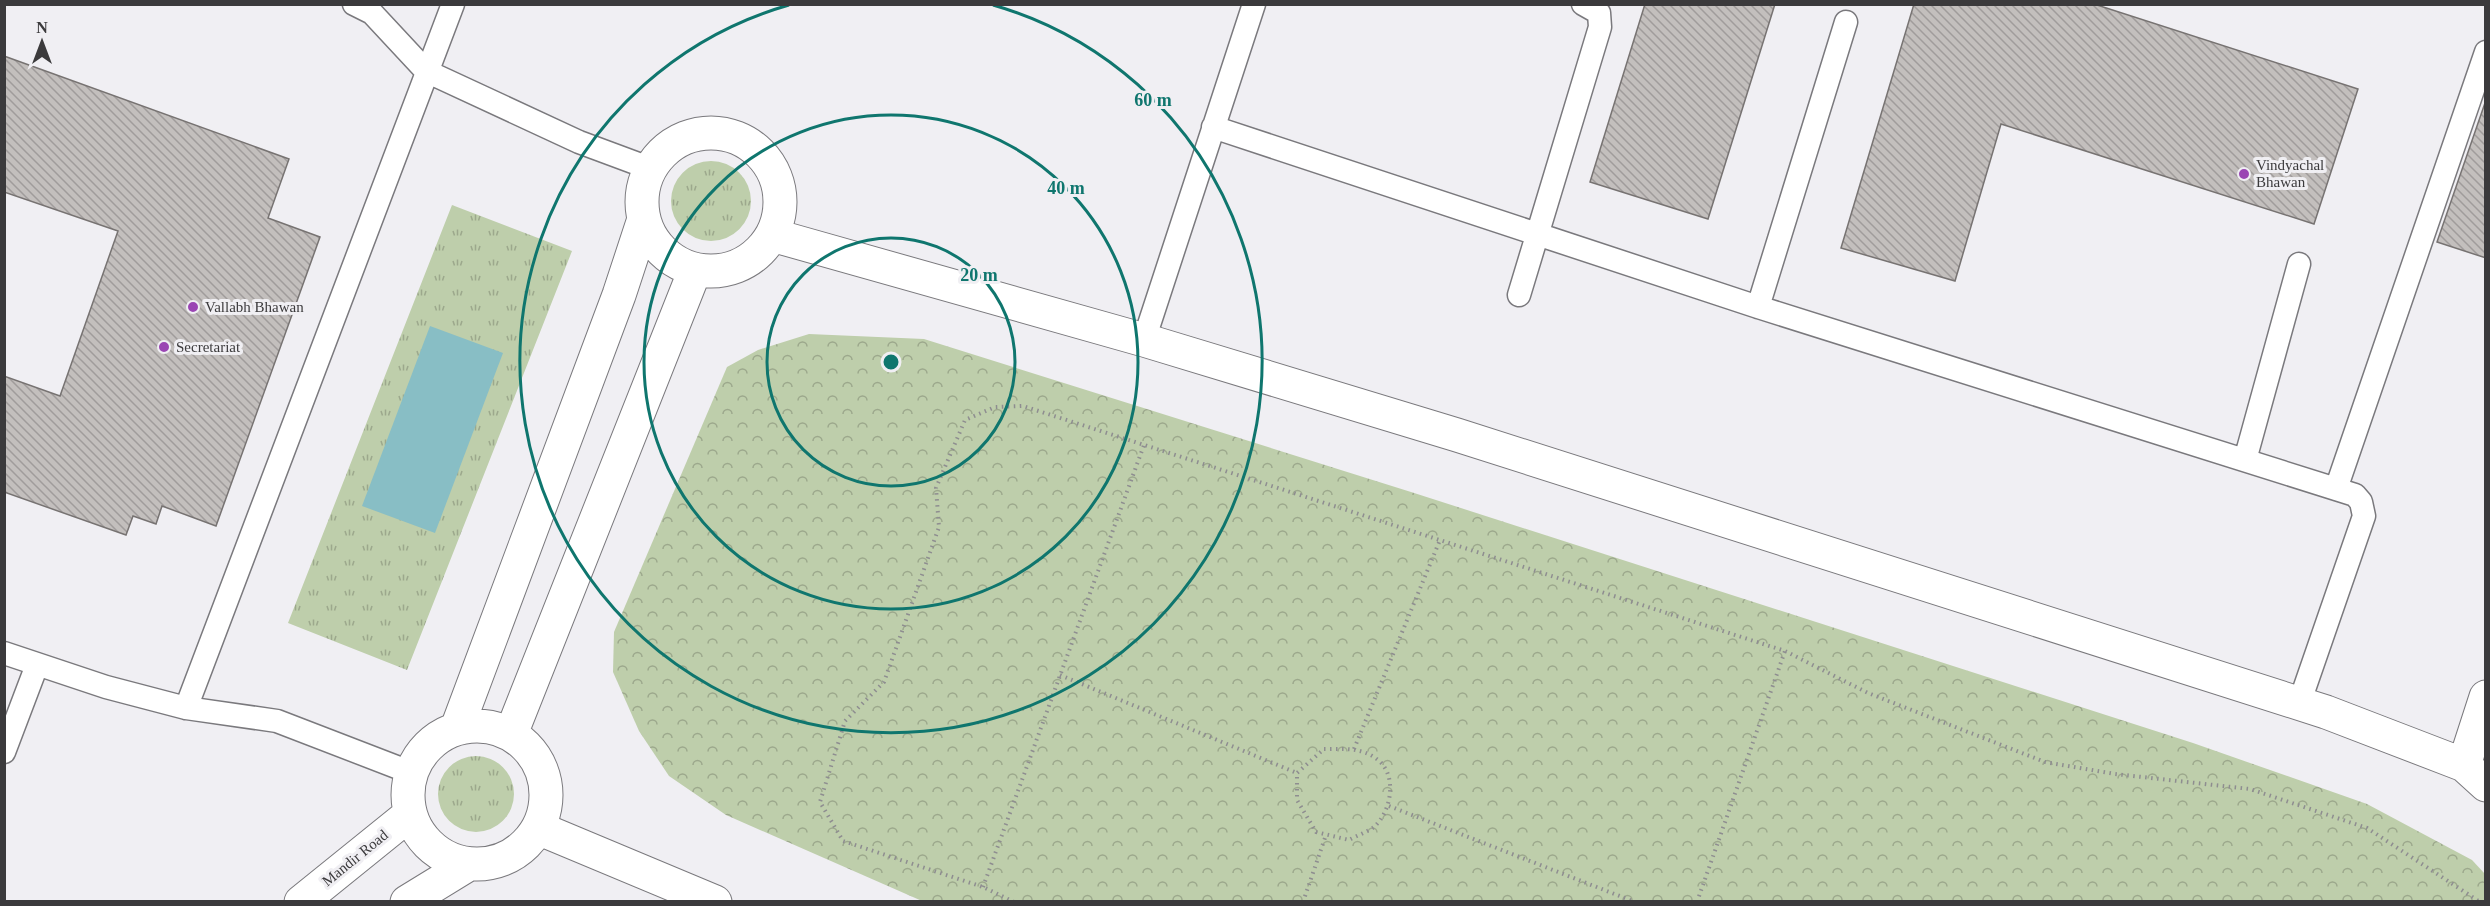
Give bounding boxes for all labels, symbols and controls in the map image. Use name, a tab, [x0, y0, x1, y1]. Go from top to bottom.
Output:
north arrow	[12, 12, 72, 72]
text: N	[36, 19, 48, 36]
text: 60 m	[1134, 90, 1172, 110]
place label: Vindyachal Bhawan	[2256, 157, 2324, 190]
marker: Vindyachal Bhawan	[2237, 167, 2251, 181]
text: 40 m	[1047, 178, 1085, 198]
text: 20 m	[960, 265, 998, 285]
place label: Vallabh Bhawan	[205, 299, 304, 315]
marker: Vallabh Bhawan	[186, 300, 200, 314]
place label: Secretariat	[176, 339, 241, 355]
marker: Secretariat	[157, 340, 171, 354]
centre of rings	[881, 352, 901, 372]
street label: Mandir Road	[319, 826, 391, 889]

